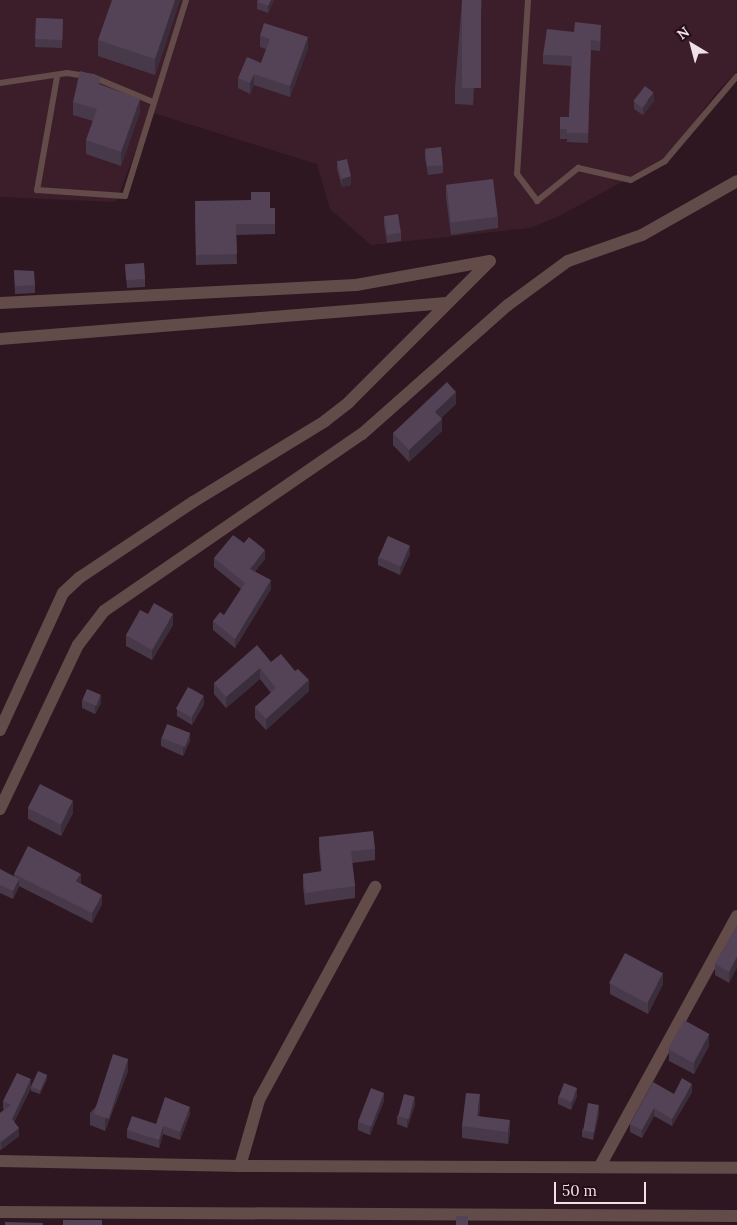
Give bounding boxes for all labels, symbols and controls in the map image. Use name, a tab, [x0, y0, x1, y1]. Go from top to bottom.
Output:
north arrow	[667, 20, 717, 70]
text: N	[673, 23, 693, 43]
scale bar	[557, 1172, 650, 1204]
text: 50 m	[562, 1181, 597, 1200]

